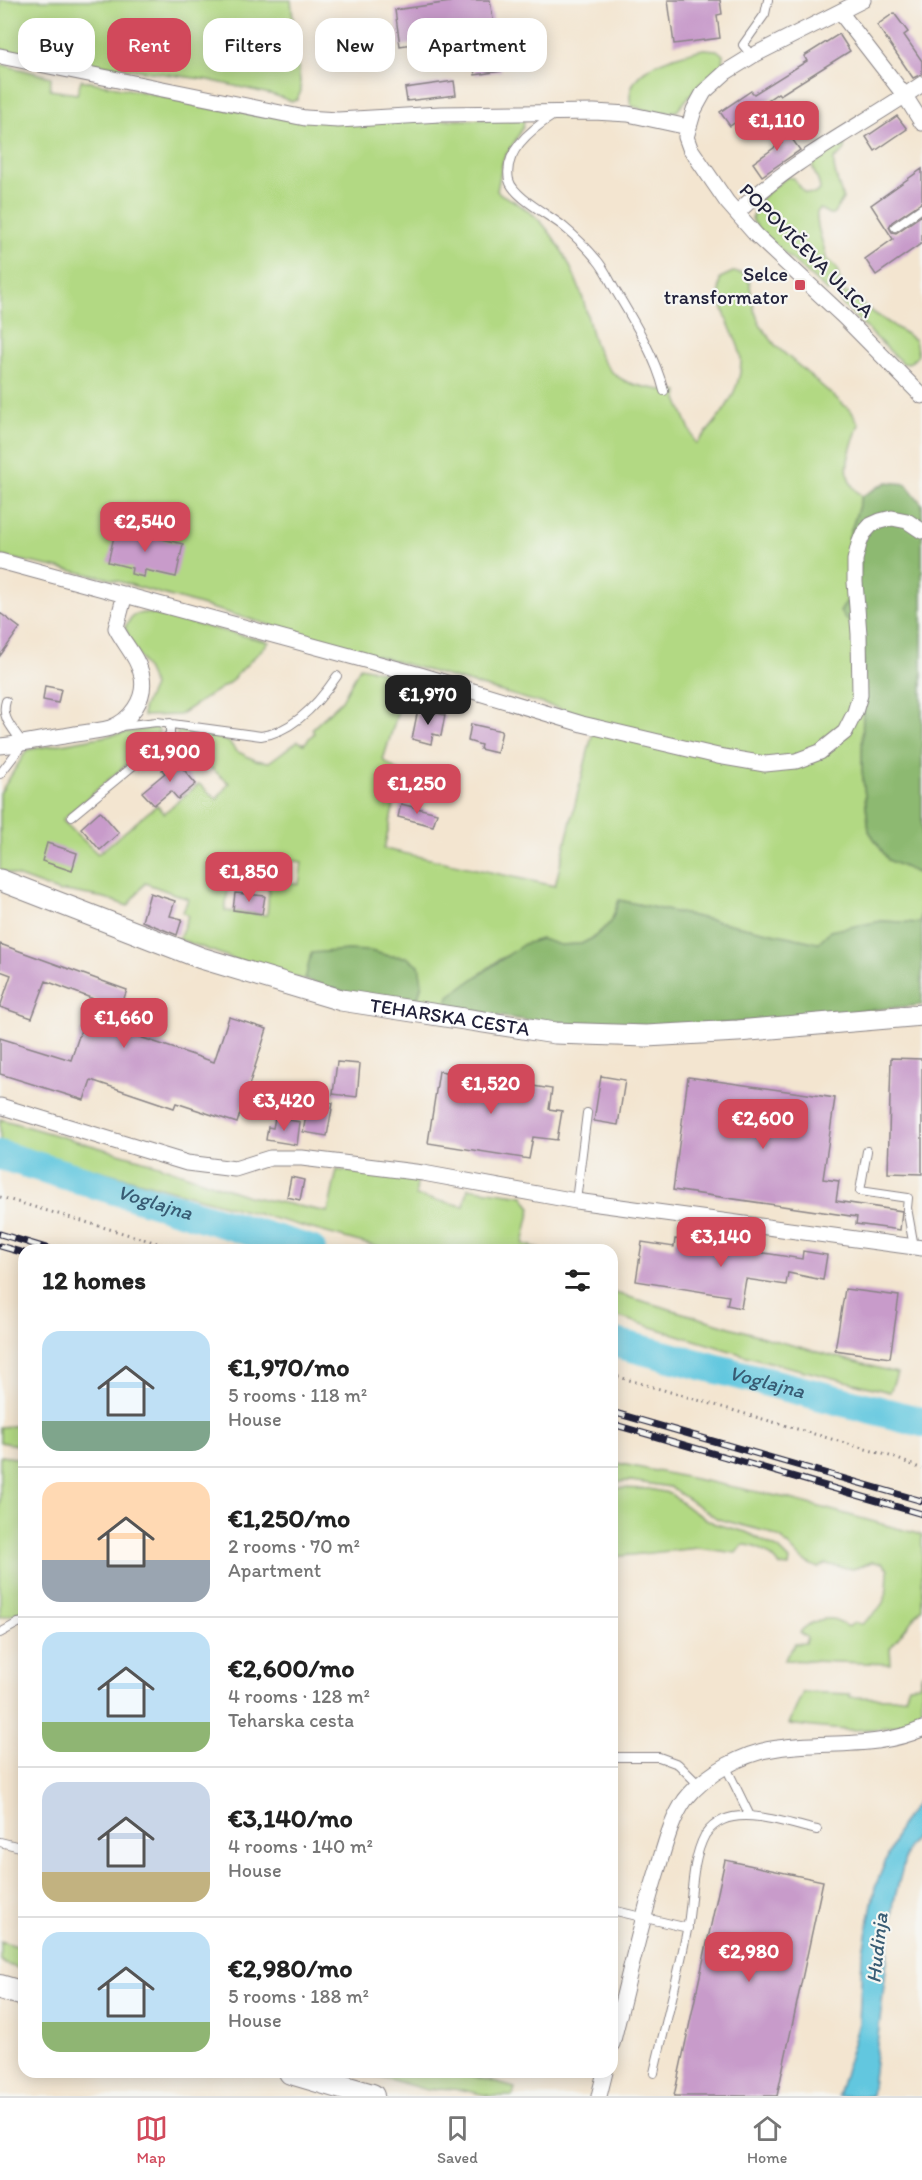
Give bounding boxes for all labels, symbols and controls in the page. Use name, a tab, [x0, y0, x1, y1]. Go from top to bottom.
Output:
chip: Buy	[18, 18, 95, 72]
chip: Rent	[107, 18, 191, 72]
chip: Filters	[203, 18, 303, 72]
chip: New	[315, 18, 395, 72]
chip: Apartment	[407, 18, 547, 72]
pin: €1,110	[728, 101, 826, 152]
text: €1,110	[749, 108, 805, 132]
street label: POPOVIČEVA ULICA	[735, 178, 879, 322]
place label: Selce transformator	[664, 262, 788, 309]
marker: Selce transformator	[793, 278, 807, 292]
pin: €2,540	[96, 502, 194, 553]
text: €2,540	[114, 509, 176, 533]
pin: €1,970	[379, 675, 477, 726]
text: €1,970	[399, 682, 457, 706]
pin: €1,900	[121, 732, 219, 783]
text: €1,900	[140, 739, 200, 763]
pin: €1,250	[368, 764, 466, 815]
text: €1,250	[388, 771, 446, 795]
pin: €1,850	[200, 852, 298, 903]
text: €1,850	[219, 859, 279, 883]
street label: TEHARSKA CESTA	[368, 993, 532, 1041]
pin: €1,660	[75, 998, 173, 1049]
text: €1,660	[95, 1005, 153, 1029]
pin: €1,520	[442, 1064, 540, 1115]
text: €1,520	[462, 1071, 520, 1095]
pin: €3,420	[235, 1081, 333, 1132]
text: €3,420	[253, 1088, 315, 1112]
pin: €2,600	[714, 1099, 812, 1150]
text: €2,600	[732, 1106, 794, 1130]
water label: Voglajna	[114, 1179, 196, 1225]
pin: €3,140	[672, 1217, 770, 1268]
text: €3,140	[691, 1224, 751, 1248]
text: 12 homes	[42, 1264, 146, 1296]
icon: filters	[561, 1264, 594, 1297]
text: €1,970/mo	[228, 1351, 350, 1383]
icon: home	[90, 1355, 162, 1427]
water label: Voglajna	[726, 1360, 808, 1403]
text: 5 rooms · 118 m²	[228, 1383, 367, 1407]
text: House	[228, 1407, 282, 1431]
text: €1,250/mo	[228, 1502, 350, 1534]
icon: home	[90, 1506, 162, 1578]
text: 2 rooms · 70 m²	[228, 1534, 360, 1558]
text: Apartment	[228, 1558, 321, 1582]
text: €2,600/mo	[228, 1652, 354, 1684]
icon: home	[90, 1656, 162, 1728]
text: 4 rooms · 128 m²	[228, 1684, 370, 1708]
text: Teharska cesta	[228, 1708, 354, 1732]
text: €3,140/mo	[228, 1802, 353, 1834]
icon: home	[90, 1806, 162, 1878]
text: 4 rooms · 140 m²	[228, 1834, 373, 1858]
text: House	[228, 1858, 282, 1882]
water label: Hudinja	[860, 1912, 893, 1984]
pin: €2,980	[700, 1932, 798, 1983]
text: €2,980	[719, 1939, 779, 1963]
text: €2,980/mo	[228, 1952, 353, 1984]
icon: home	[90, 1956, 162, 2028]
text: 5 rooms · 188 m²	[228, 1984, 369, 2008]
text: House	[228, 2008, 282, 2032]
tab: Map	[135, 2112, 168, 2167]
tab: Saved	[437, 2112, 478, 2167]
tab: Home	[747, 2112, 787, 2167]

